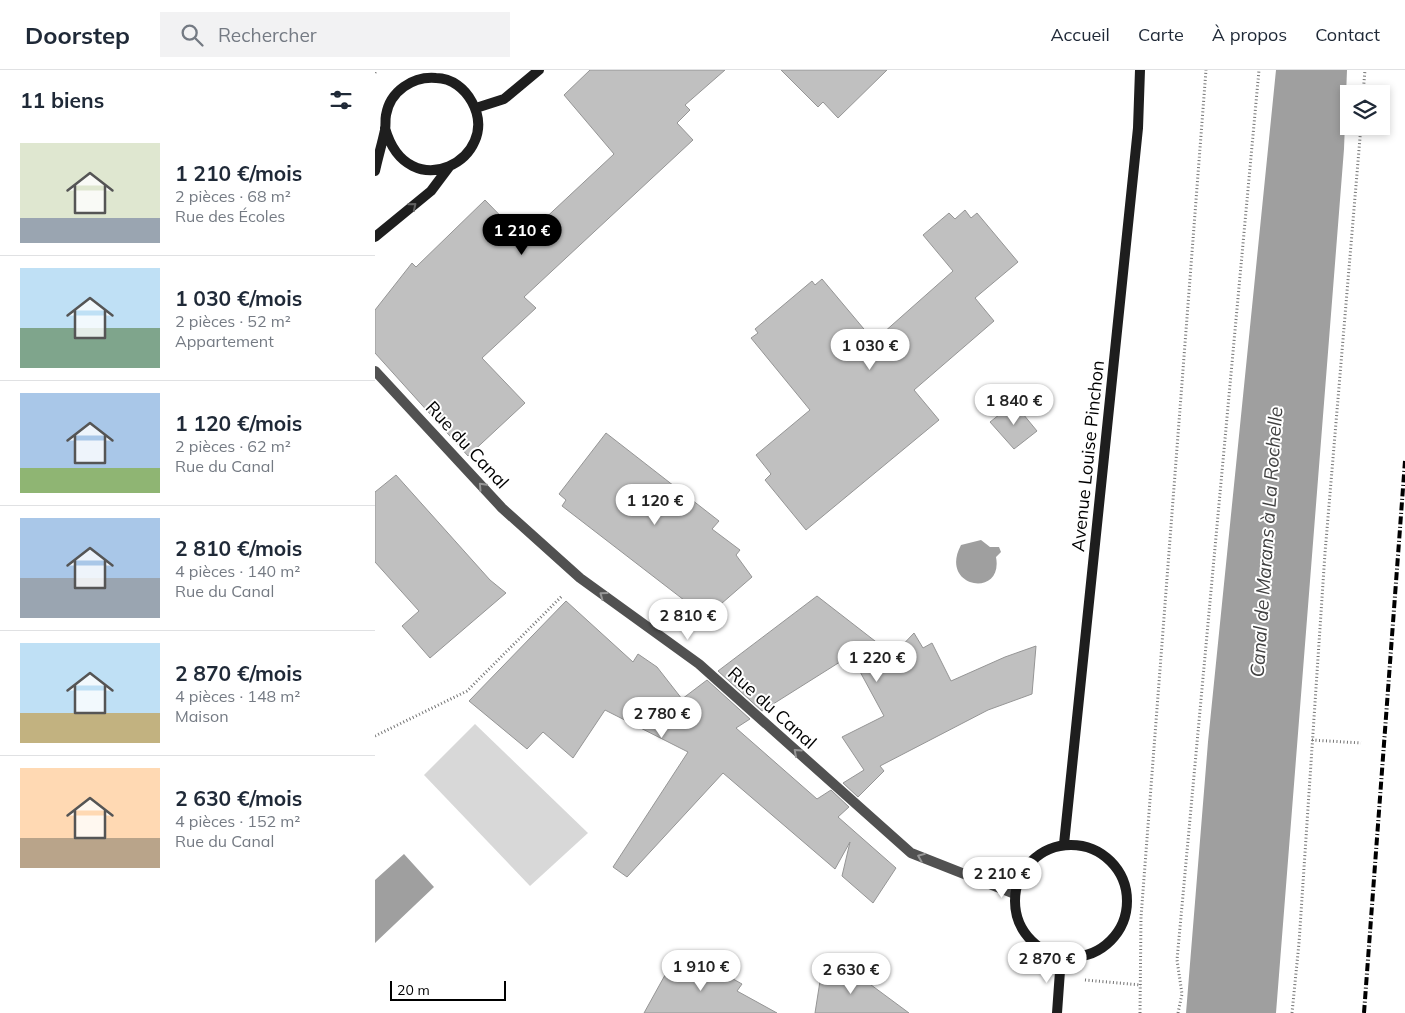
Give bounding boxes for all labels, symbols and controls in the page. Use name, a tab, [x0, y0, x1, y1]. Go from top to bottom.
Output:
search box	[160, 12, 510, 57]
text: Doorstep	[25, 20, 130, 50]
icon: search	[178, 21, 206, 49]
text: Rechercher	[218, 23, 317, 47]
text: Accueil	[1050, 23, 1110, 46]
text: Carte	[1138, 23, 1184, 46]
text: À propos	[1212, 23, 1287, 46]
text: Contact	[1315, 23, 1380, 46]
map controls	[1340, 85, 1390, 135]
button: layers	[1340, 85, 1390, 135]
icon: filters	[327, 86, 355, 114]
text: 11 biens	[20, 87, 104, 113]
text: 1 210 €/mois	[175, 160, 302, 186]
icon: home	[60, 163, 120, 223]
text: 2 pièces · 68 m²	[175, 186, 291, 206]
one-way arrow	[407, 202, 416, 211]
text: Rue des Écoles	[175, 206, 285, 226]
pin: 1 210 €	[476, 214, 568, 256]
text: 1 210 €	[494, 220, 550, 240]
text: 1 030 €/mois	[175, 285, 302, 311]
icon: home	[60, 288, 120, 348]
text: 2 pièces · 52 m²	[175, 311, 291, 331]
pin: 1 030 €	[824, 328, 916, 371]
text: Appartement	[175, 331, 274, 351]
text: 1 030 €	[842, 335, 898, 355]
street label: Avenue Louise Pinchon	[1066, 359, 1109, 553]
pin: 1 840 €	[968, 384, 1060, 426]
text: 1 840 €	[986, 390, 1042, 410]
street label: Rue du Canal	[421, 396, 514, 493]
water label: Canal de Marans à La Rochelle	[1245, 406, 1287, 678]
text: 1 120 €/mois	[175, 410, 302, 436]
icon: home	[60, 413, 120, 473]
text: 2 pièces · 62 m²	[175, 436, 291, 456]
text: Rue du Canal	[175, 456, 274, 476]
one-way arrow	[479, 483, 488, 492]
pin: 1 120 €	[609, 484, 701, 526]
text: 1 120 €	[627, 490, 683, 510]
text: 2 810 €/mois	[175, 535, 302, 561]
icon: home	[60, 538, 120, 598]
text: 4 pièces · 140 m²	[175, 561, 300, 581]
text: Rue du Canal	[175, 581, 274, 601]
one-way arrow	[599, 592, 609, 601]
pin: 2 810 €	[642, 598, 734, 641]
text: 2 810 €	[660, 605, 716, 625]
pin: 1 220 €	[831, 640, 923, 683]
text: 1 220 €	[849, 647, 905, 667]
text: 2 870 €/mois	[175, 660, 302, 686]
street label: Rue du Canal	[723, 662, 822, 754]
icon: home	[60, 663, 120, 723]
text: 4 pièces · 148 m²	[175, 686, 300, 706]
pin: 2 780 €	[616, 696, 708, 739]
text: 2 780 €	[634, 703, 690, 723]
text: Maison	[175, 706, 229, 726]
one-way arrow	[794, 749, 803, 758]
text: 2 630 €/mois	[175, 785, 302, 811]
icon: home	[60, 788, 120, 848]
text: 4 pièces · 152 m²	[175, 811, 300, 831]
text: Rue du Canal	[175, 831, 274, 851]
one-way arrow	[917, 852, 925, 862]
pin: 2 210 €	[956, 856, 1048, 899]
text: 2 210 €	[974, 863, 1030, 883]
pin: 2 870 €	[1001, 942, 1093, 984]
text: 2 870 €	[1019, 948, 1075, 968]
pin: 1 910 €	[655, 950, 747, 992]
pin: 2 630 €	[805, 952, 897, 995]
text: 1 910 €	[673, 956, 729, 976]
text: 2 630 €	[823, 959, 879, 979]
scale bar	[390, 978, 506, 1001]
text: 20 m	[397, 981, 430, 999]

